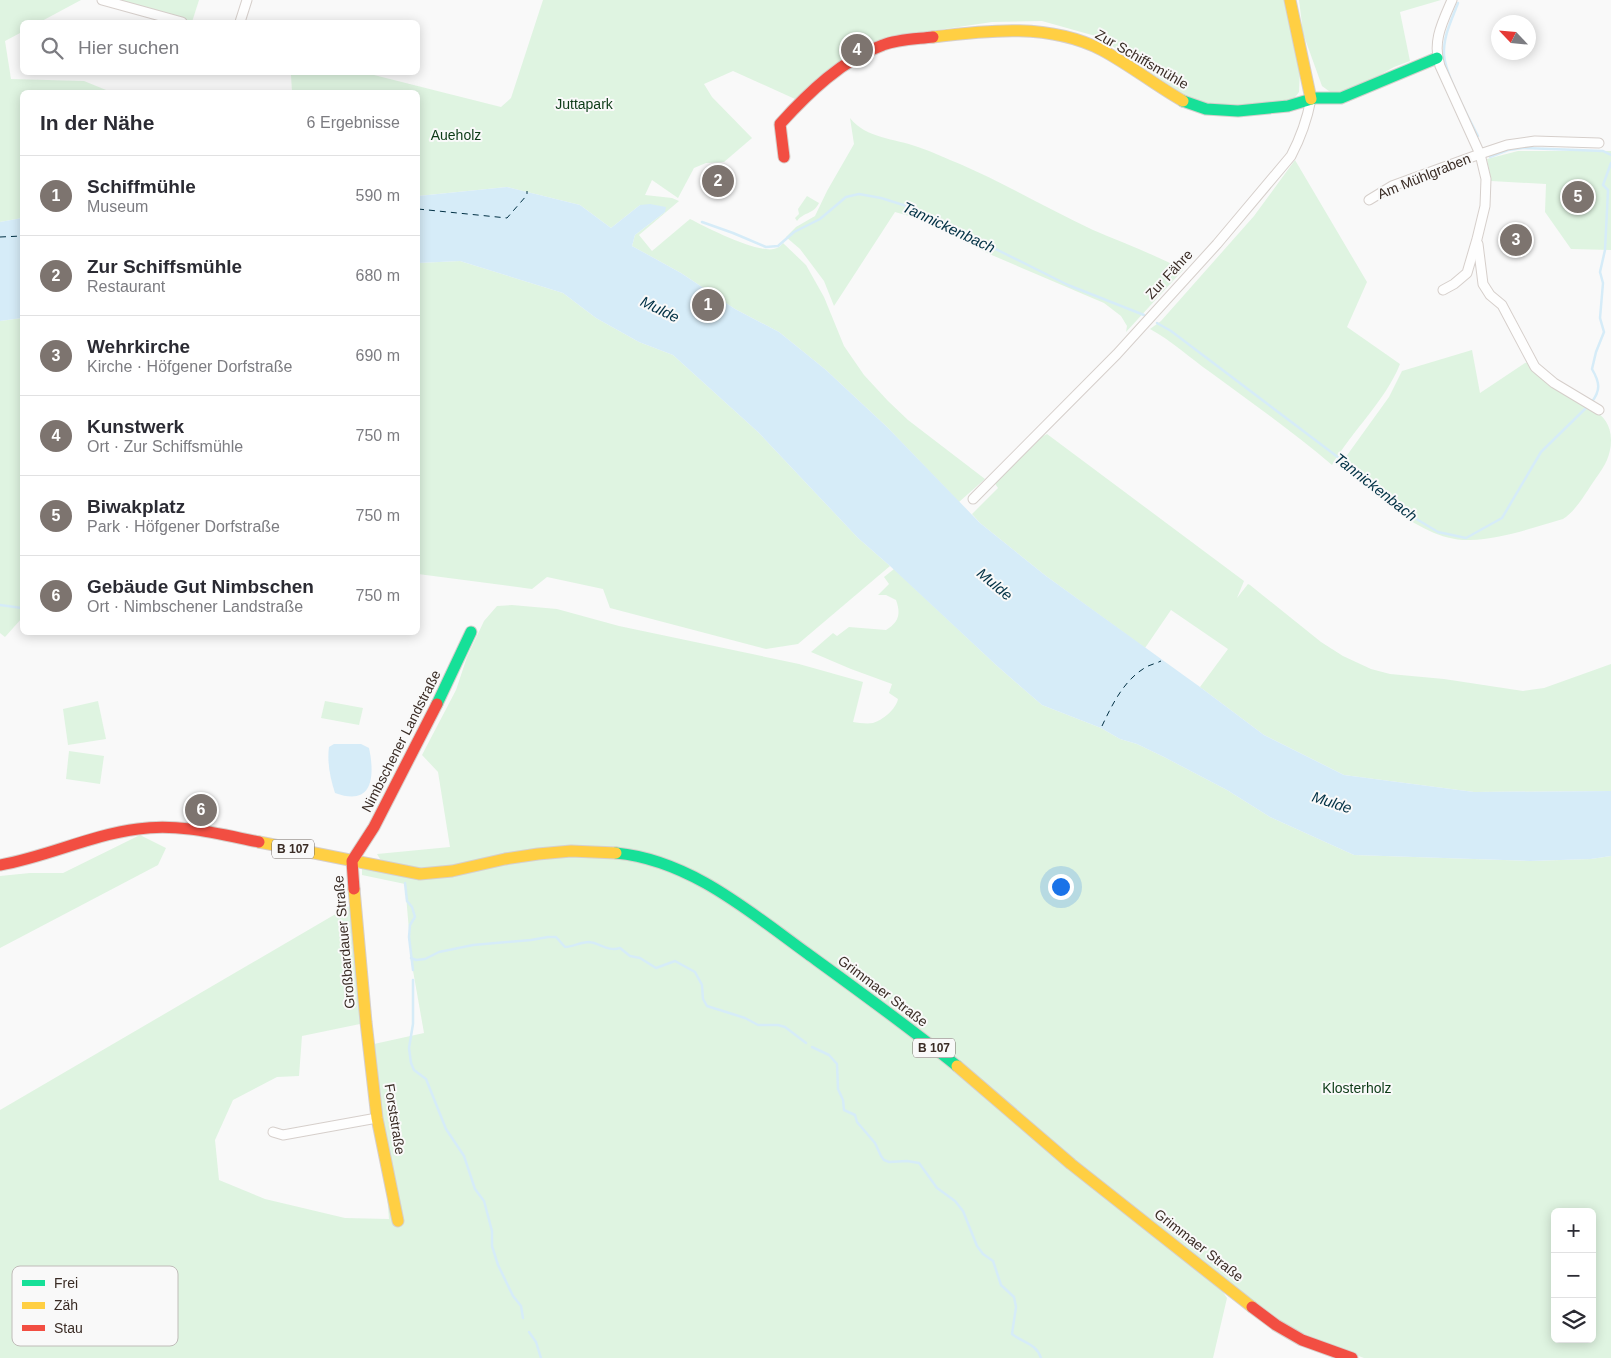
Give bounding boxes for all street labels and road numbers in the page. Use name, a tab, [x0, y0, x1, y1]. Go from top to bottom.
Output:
street label: Zur Schiffsmühle	[1093, 26, 1192, 92]
street label: Am Mühlgraben	[1375, 150, 1473, 202]
street label: Zur Fähre	[1142, 246, 1196, 302]
street label: Nimbschener Landstraße	[358, 667, 444, 815]
road number: B 107	[272, 840, 314, 859]
street label: Großbardauer Straße	[330, 874, 358, 1009]
street label: Grimmaer Straße	[835, 952, 931, 1030]
road number: B 107	[913, 1038, 955, 1058]
street label: Forststraße	[381, 1082, 409, 1156]
street label: Grimmaer Straße	[1151, 1205, 1247, 1285]

